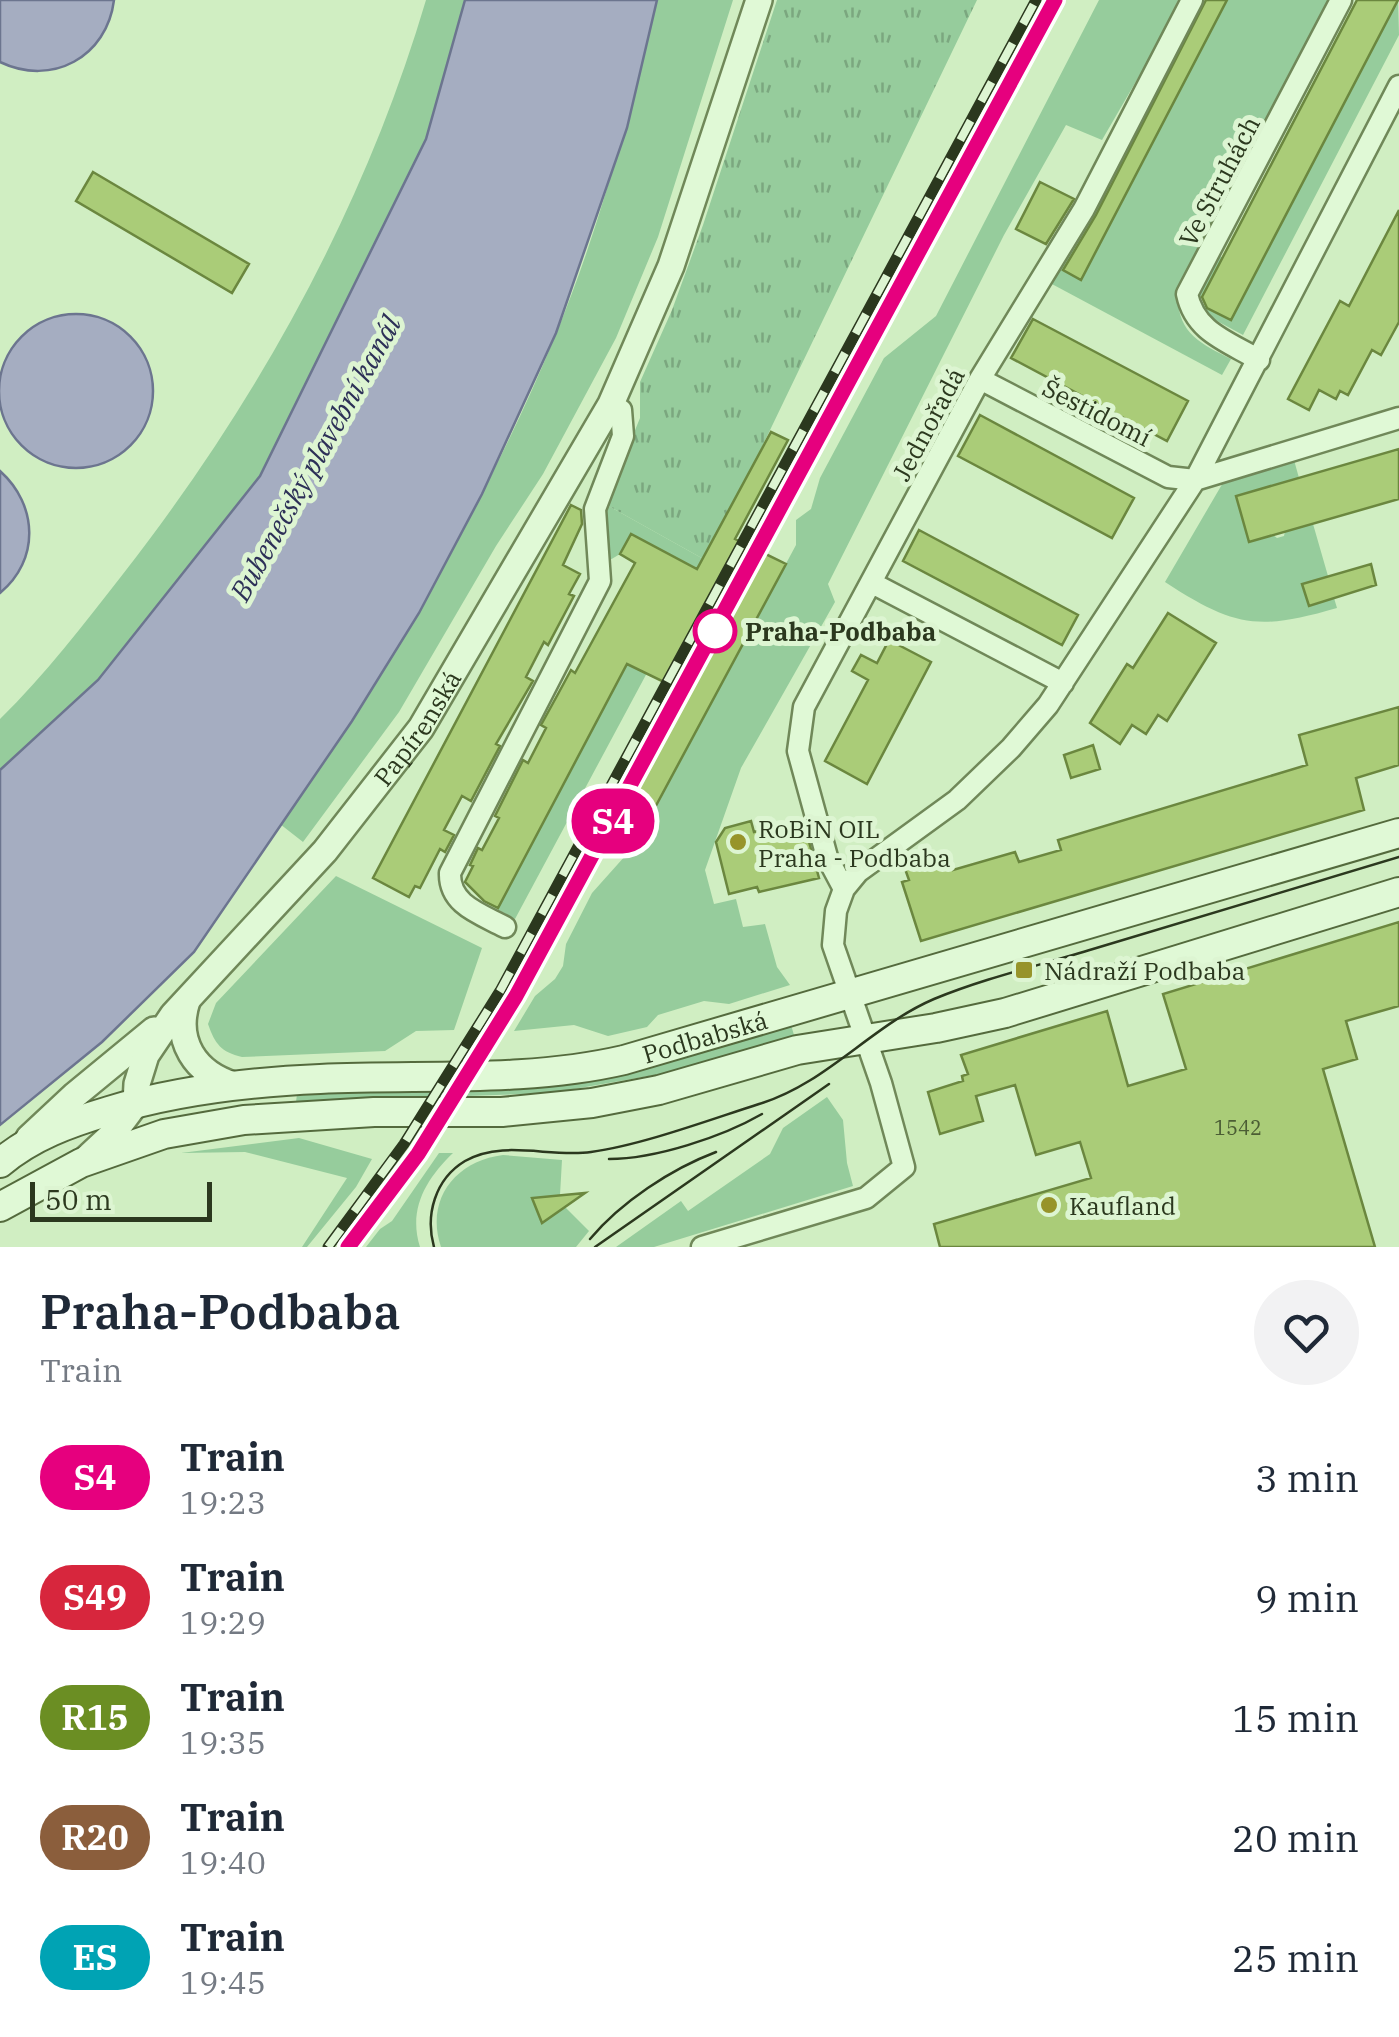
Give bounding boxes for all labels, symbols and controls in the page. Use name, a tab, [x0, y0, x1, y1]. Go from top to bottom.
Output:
street label: Ve Struhách	[1171, 110, 1267, 252]
water label: Bubenečský plavební kanál	[221, 308, 409, 608]
street label: Jednořadá	[884, 362, 972, 486]
street label: Šestidomí	[1037, 371, 1157, 454]
marker: Praha-Podbaba	[694, 610, 736, 652]
place label: Praha-Podbaba	[745, 615, 936, 648]
street label: Papírenská	[366, 664, 468, 792]
line badge: S4	[568, 788, 658, 854]
text: S4	[591, 798, 635, 844]
place label: RoBiN OIL Praha - Podbaba	[758, 812, 951, 874]
marker: RoBiN OIL Praha - Podbaba	[727, 831, 749, 853]
place label: Nádraží Podbaba	[1044, 954, 1245, 987]
marker: Nádraží Podbaba	[1013, 959, 1035, 981]
street label: Podbabská	[638, 1002, 771, 1070]
house number: 1542	[1214, 1114, 1262, 1141]
scale bar	[30, 1177, 212, 1222]
text: 50 m	[45, 1181, 112, 1218]
place label: Kaufland	[1069, 1189, 1176, 1222]
marker: Kaufland	[1038, 1194, 1060, 1216]
text: Praha-Podbaba	[40, 1280, 401, 1342]
button: heart	[1254, 1280, 1359, 1385]
text: Train	[40, 1349, 123, 1391]
text: Train	[180, 1432, 285, 1481]
text: 3 min	[1255, 1453, 1359, 1502]
text: S4	[73, 1454, 117, 1500]
text: 19:23	[180, 1481, 266, 1523]
text: Train	[180, 1552, 285, 1601]
text: 9 min	[1255, 1573, 1359, 1622]
text: S49	[63, 1574, 127, 1620]
text: 19:29	[180, 1601, 266, 1643]
text: Train	[180, 1672, 285, 1721]
text: 15 min	[1232, 1693, 1359, 1742]
text: R15	[61, 1694, 129, 1740]
text: 19:35	[180, 1721, 266, 1763]
text: Train	[180, 1792, 285, 1841]
text: 20 min	[1232, 1813, 1359, 1862]
text: R20	[61, 1814, 129, 1860]
text: 19:40	[180, 1841, 266, 1883]
text: Train	[180, 1912, 285, 1961]
text: 25 min	[1232, 1933, 1359, 1982]
text: ES	[72, 1934, 118, 1980]
text: 19:45	[180, 1961, 266, 2003]

